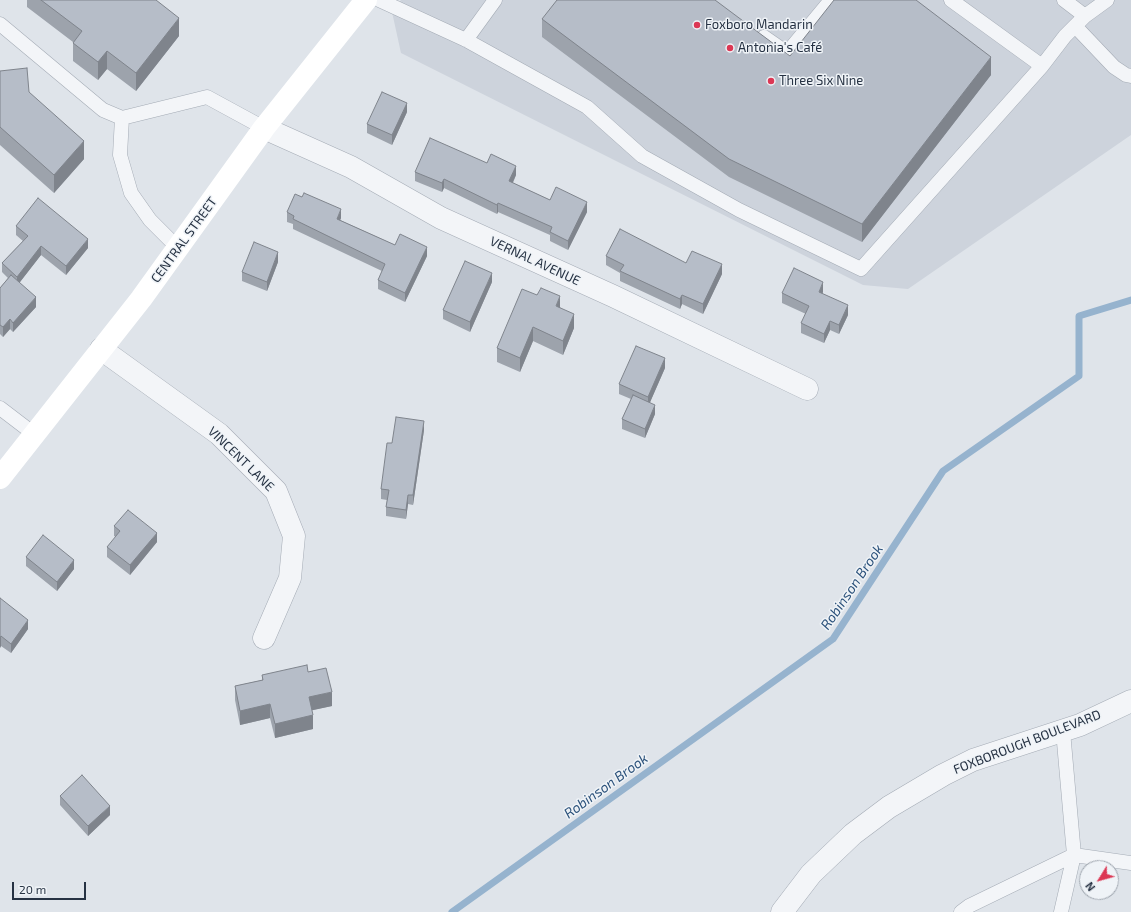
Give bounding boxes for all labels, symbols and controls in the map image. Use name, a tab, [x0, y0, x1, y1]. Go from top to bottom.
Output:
place label: Foxboro Mandarin	[705, 17, 813, 33]
marker: Foxboro Mandarin	[692, 20, 702, 30]
place label: Antonia's Café	[738, 40, 822, 56]
marker: Antonia's Café	[725, 43, 735, 53]
place label: Three Six Nine	[779, 73, 863, 89]
marker: Three Six Nine	[766, 76, 776, 86]
street label: CENTRAL STREET	[148, 194, 220, 286]
street label: VERNAL AVENUE	[487, 233, 583, 289]
street label: VINCENT LANE	[205, 424, 277, 494]
water label: Robinson Brook	[817, 541, 887, 633]
street label: FOXBOROUGH BOULEVARD	[951, 707, 1103, 777]
water label: Robinson Brook	[561, 750, 651, 822]
north arrow	[1079, 860, 1119, 900]
scale bar	[14, 874, 88, 900]
text: N	[1082, 880, 1097, 894]
text: 20 m	[19, 882, 46, 896]

